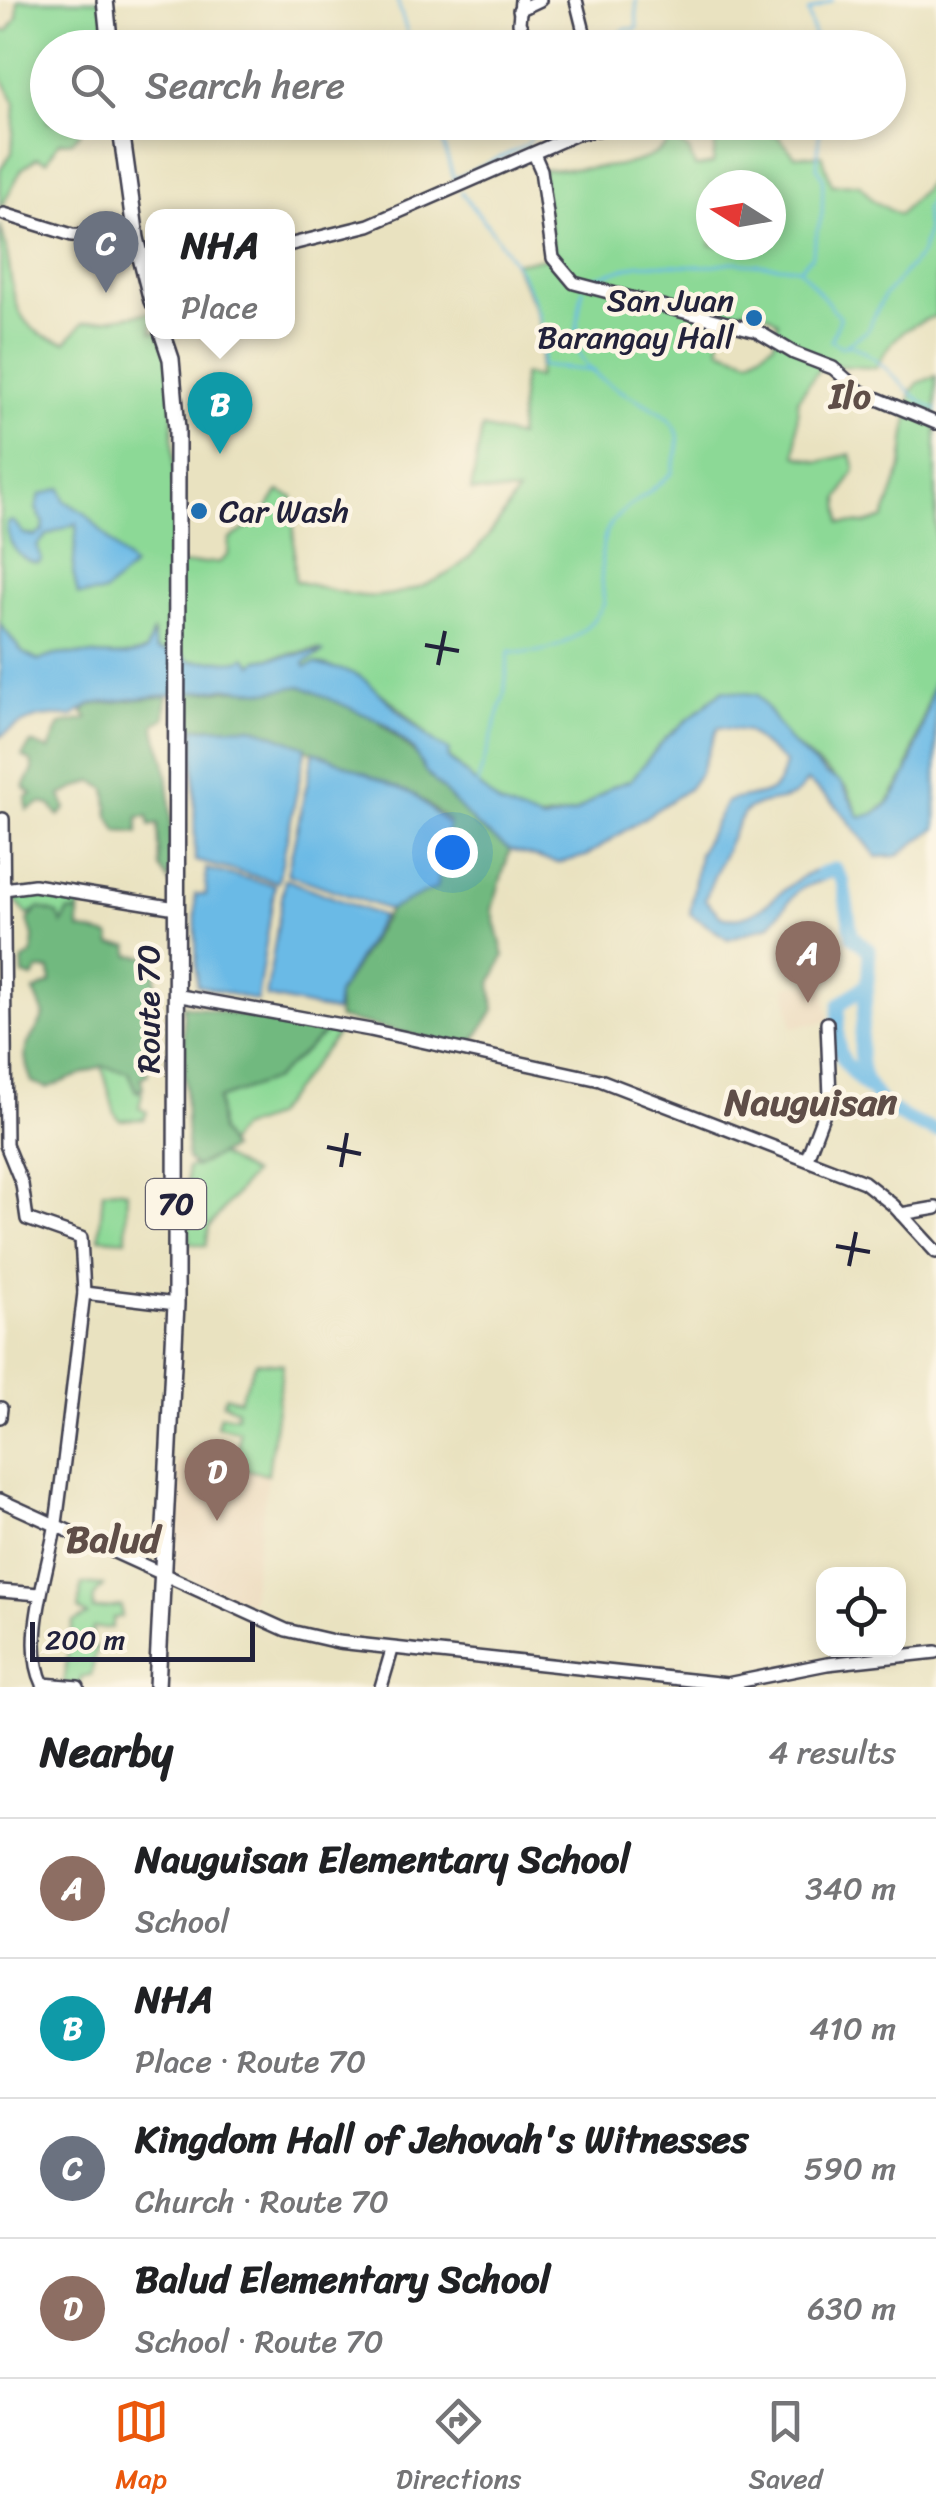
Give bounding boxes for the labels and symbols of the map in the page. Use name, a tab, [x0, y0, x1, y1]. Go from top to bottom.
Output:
north arrow	[696, 170, 786, 260]
pin: C	[74, 210, 138, 293]
place label: San Juan Barangay Hall	[537, 272, 735, 366]
marker: San Juan Barangay Hall	[743, 307, 765, 329]
district label: Ilo	[827, 365, 871, 427]
pin: B	[188, 372, 252, 454]
place label: Car Wash	[219, 483, 349, 540]
marker: Car Wash	[188, 500, 210, 522]
your location	[427, 827, 478, 878]
pin: A	[776, 920, 840, 1003]
street label: Route 70	[120, 944, 177, 1074]
district label: Nauguisan	[723, 1069, 898, 1136]
road number: 70	[146, 1179, 206, 1229]
pin: D	[184, 1438, 250, 1521]
district label: Balud	[66, 1506, 163, 1573]
scale bar	[30, 1617, 255, 1662]

